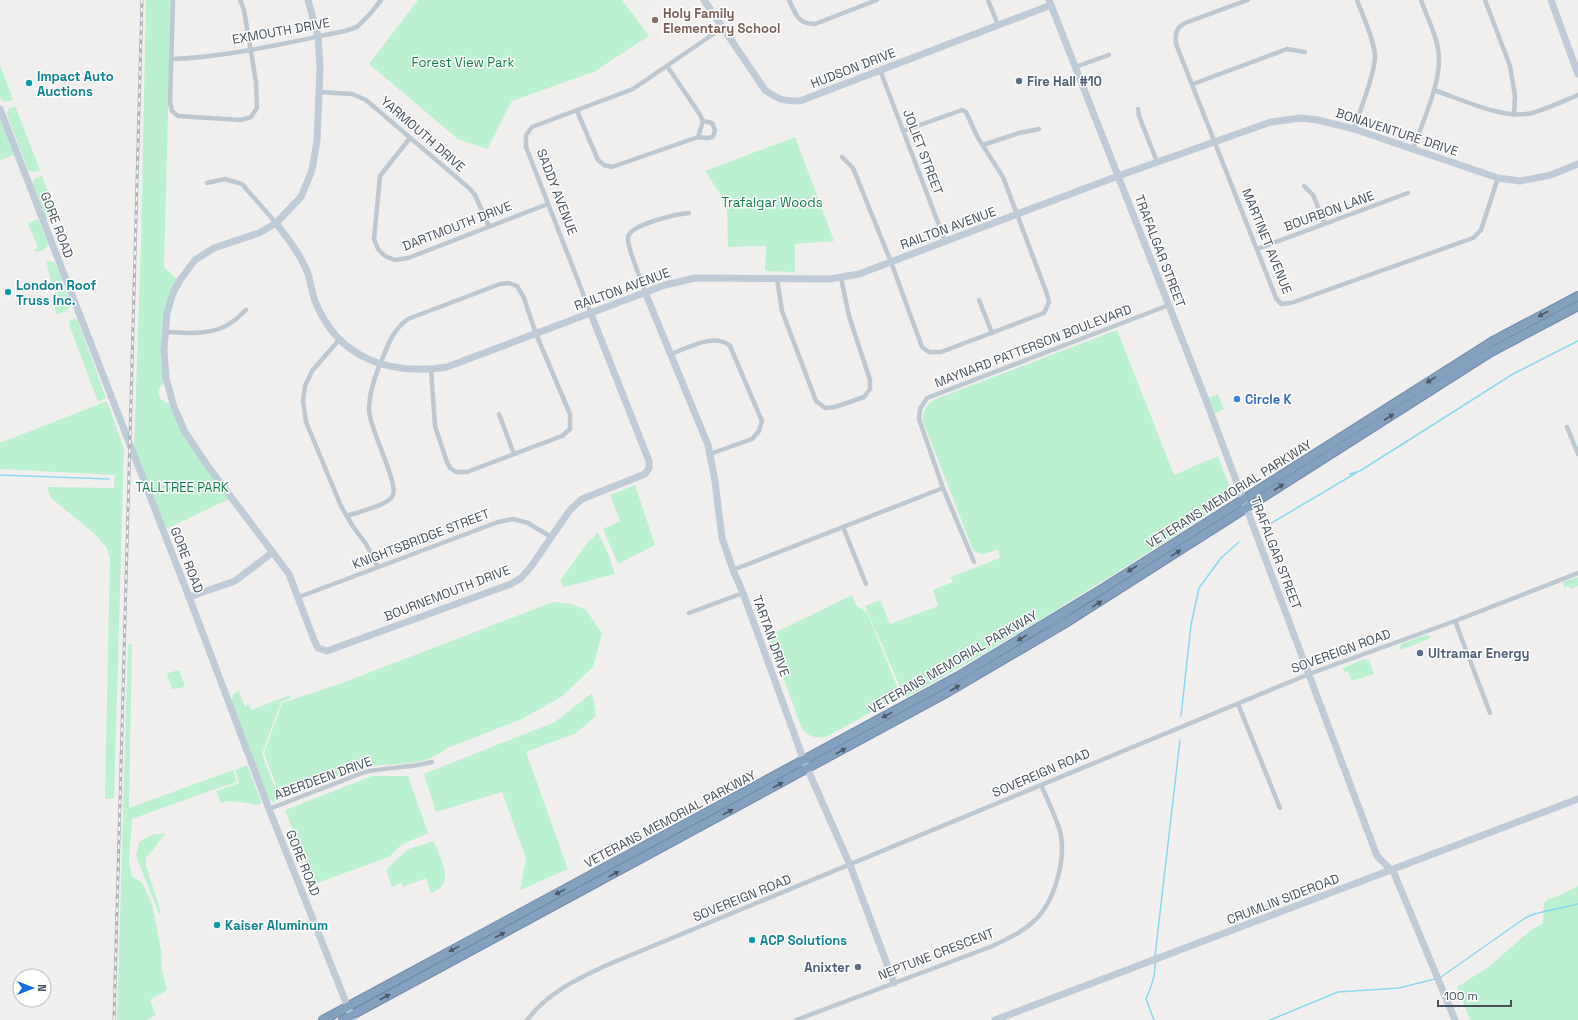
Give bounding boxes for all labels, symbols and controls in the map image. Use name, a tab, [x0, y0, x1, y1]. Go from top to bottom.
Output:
place label: Holy Family Elementary School	[663, 5, 780, 37]
street label: EXMOUTH DRIVE	[231, 14, 331, 48]
marker: Holy Family Elementary School	[650, 15, 660, 25]
street label: HUDSON DRIVE	[808, 44, 898, 92]
park label: Forest View Park	[412, 54, 514, 71]
place label: Impact Auto Auctions	[37, 68, 114, 100]
place label: Fire Hall #10	[1027, 73, 1102, 90]
marker: Fire Hall #10	[1014, 76, 1024, 86]
marker: Impact Auto Auctions	[24, 78, 34, 88]
street label: YARMOUTH DRIVE	[377, 93, 469, 175]
street label: BONAVENTURE DRIVE	[1334, 104, 1460, 160]
street label: JOLIET STREET	[899, 107, 947, 197]
street label: SADDY AVENUE	[533, 146, 581, 238]
street label: MARTINET AVENUE	[1238, 186, 1296, 296]
street label: BOURBON LANE	[1282, 187, 1376, 235]
street label: GORE ROAD	[37, 189, 77, 261]
street label: TRAFALGAR STREET	[1131, 192, 1189, 310]
park label: Trafalgar Woods	[721, 194, 823, 211]
street label: DARTMOUTH DRIVE	[400, 197, 514, 255]
street label: RAILTON AVENUE	[898, 203, 998, 253]
street label: RAILTON AVENUE	[572, 264, 672, 314]
place label: London Roof Truss Inc.	[16, 277, 96, 309]
marker: London Roof Truss Inc.	[3, 287, 13, 297]
street label: MAYNARD PATTERSON BOULEVARD	[932, 300, 1134, 392]
one-way arrow	[1537, 311, 1549, 317]
one-way arrow	[1426, 376, 1436, 384]
place label: Circle K	[1245, 391, 1293, 408]
marker: Circle K	[1232, 394, 1242, 404]
one-way arrow	[1384, 413, 1394, 421]
street label: VETERANS MEMORIAL PARKWAY	[1143, 436, 1315, 552]
park label: TALLTREE PARK	[135, 479, 229, 496]
one-way arrow	[1274, 483, 1284, 491]
street label: TRAFALGAR STREET	[1247, 494, 1305, 612]
street label: KNIGHTSBRIDGE STREET	[350, 505, 492, 573]
street label: GORE ROAD	[167, 524, 207, 596]
one-way arrow	[1171, 549, 1182, 556]
street label: BOURNEMOUTH DRIVE	[382, 561, 512, 625]
one-way arrow	[1126, 566, 1138, 573]
street label: TARTAN DRIVE	[748, 593, 794, 679]
one-way arrow	[1091, 600, 1102, 607]
street label: VETERANS MEMORIAL PARKWAY	[865, 607, 1041, 717]
street label: SOVEREIGN ROAD	[1289, 625, 1393, 677]
one-way arrow	[1016, 634, 1028, 641]
place label: Ultramar Energy	[1428, 645, 1530, 662]
marker: Ultramar Energy	[1415, 648, 1425, 658]
one-way arrow	[949, 685, 961, 692]
one-way arrow	[881, 712, 893, 719]
street label: SOVEREIGN ROAD	[990, 745, 1092, 801]
one-way arrow	[836, 747, 847, 754]
street label: ABERDEEN DRIVE	[272, 752, 374, 804]
street label: VETERANS MEMORIAL PARKWAY	[581, 766, 759, 872]
one-way arrow	[773, 782, 784, 788]
one-way arrow	[723, 809, 734, 815]
street label: GORE ROAD	[282, 827, 324, 899]
one-way arrow	[608, 870, 620, 877]
street label: CRUMLIN SIDEROAD	[1224, 870, 1342, 928]
street label: SOVEREIGN ROAD	[690, 871, 794, 925]
one-way arrow	[554, 889, 566, 895]
place label: Kaiser Aluminum	[225, 917, 328, 934]
marker: Kaiser Aluminum	[212, 920, 222, 930]
street label: NEPTUNE CRESCENT	[875, 924, 997, 984]
one-way arrow	[494, 932, 506, 939]
place label: ACP Solutions	[760, 932, 847, 949]
marker: ACP Solutions	[747, 935, 757, 945]
one-way arrow	[448, 946, 460, 953]
place label: Anixter	[804, 959, 850, 976]
marker: Anixter	[853, 962, 863, 972]
north arrow	[12, 968, 52, 1008]
scale bar	[1438, 982, 1511, 1008]
text: N	[35, 984, 49, 992]
text: 100 m	[1444, 988, 1478, 1004]
one-way arrow	[379, 994, 391, 1001]

